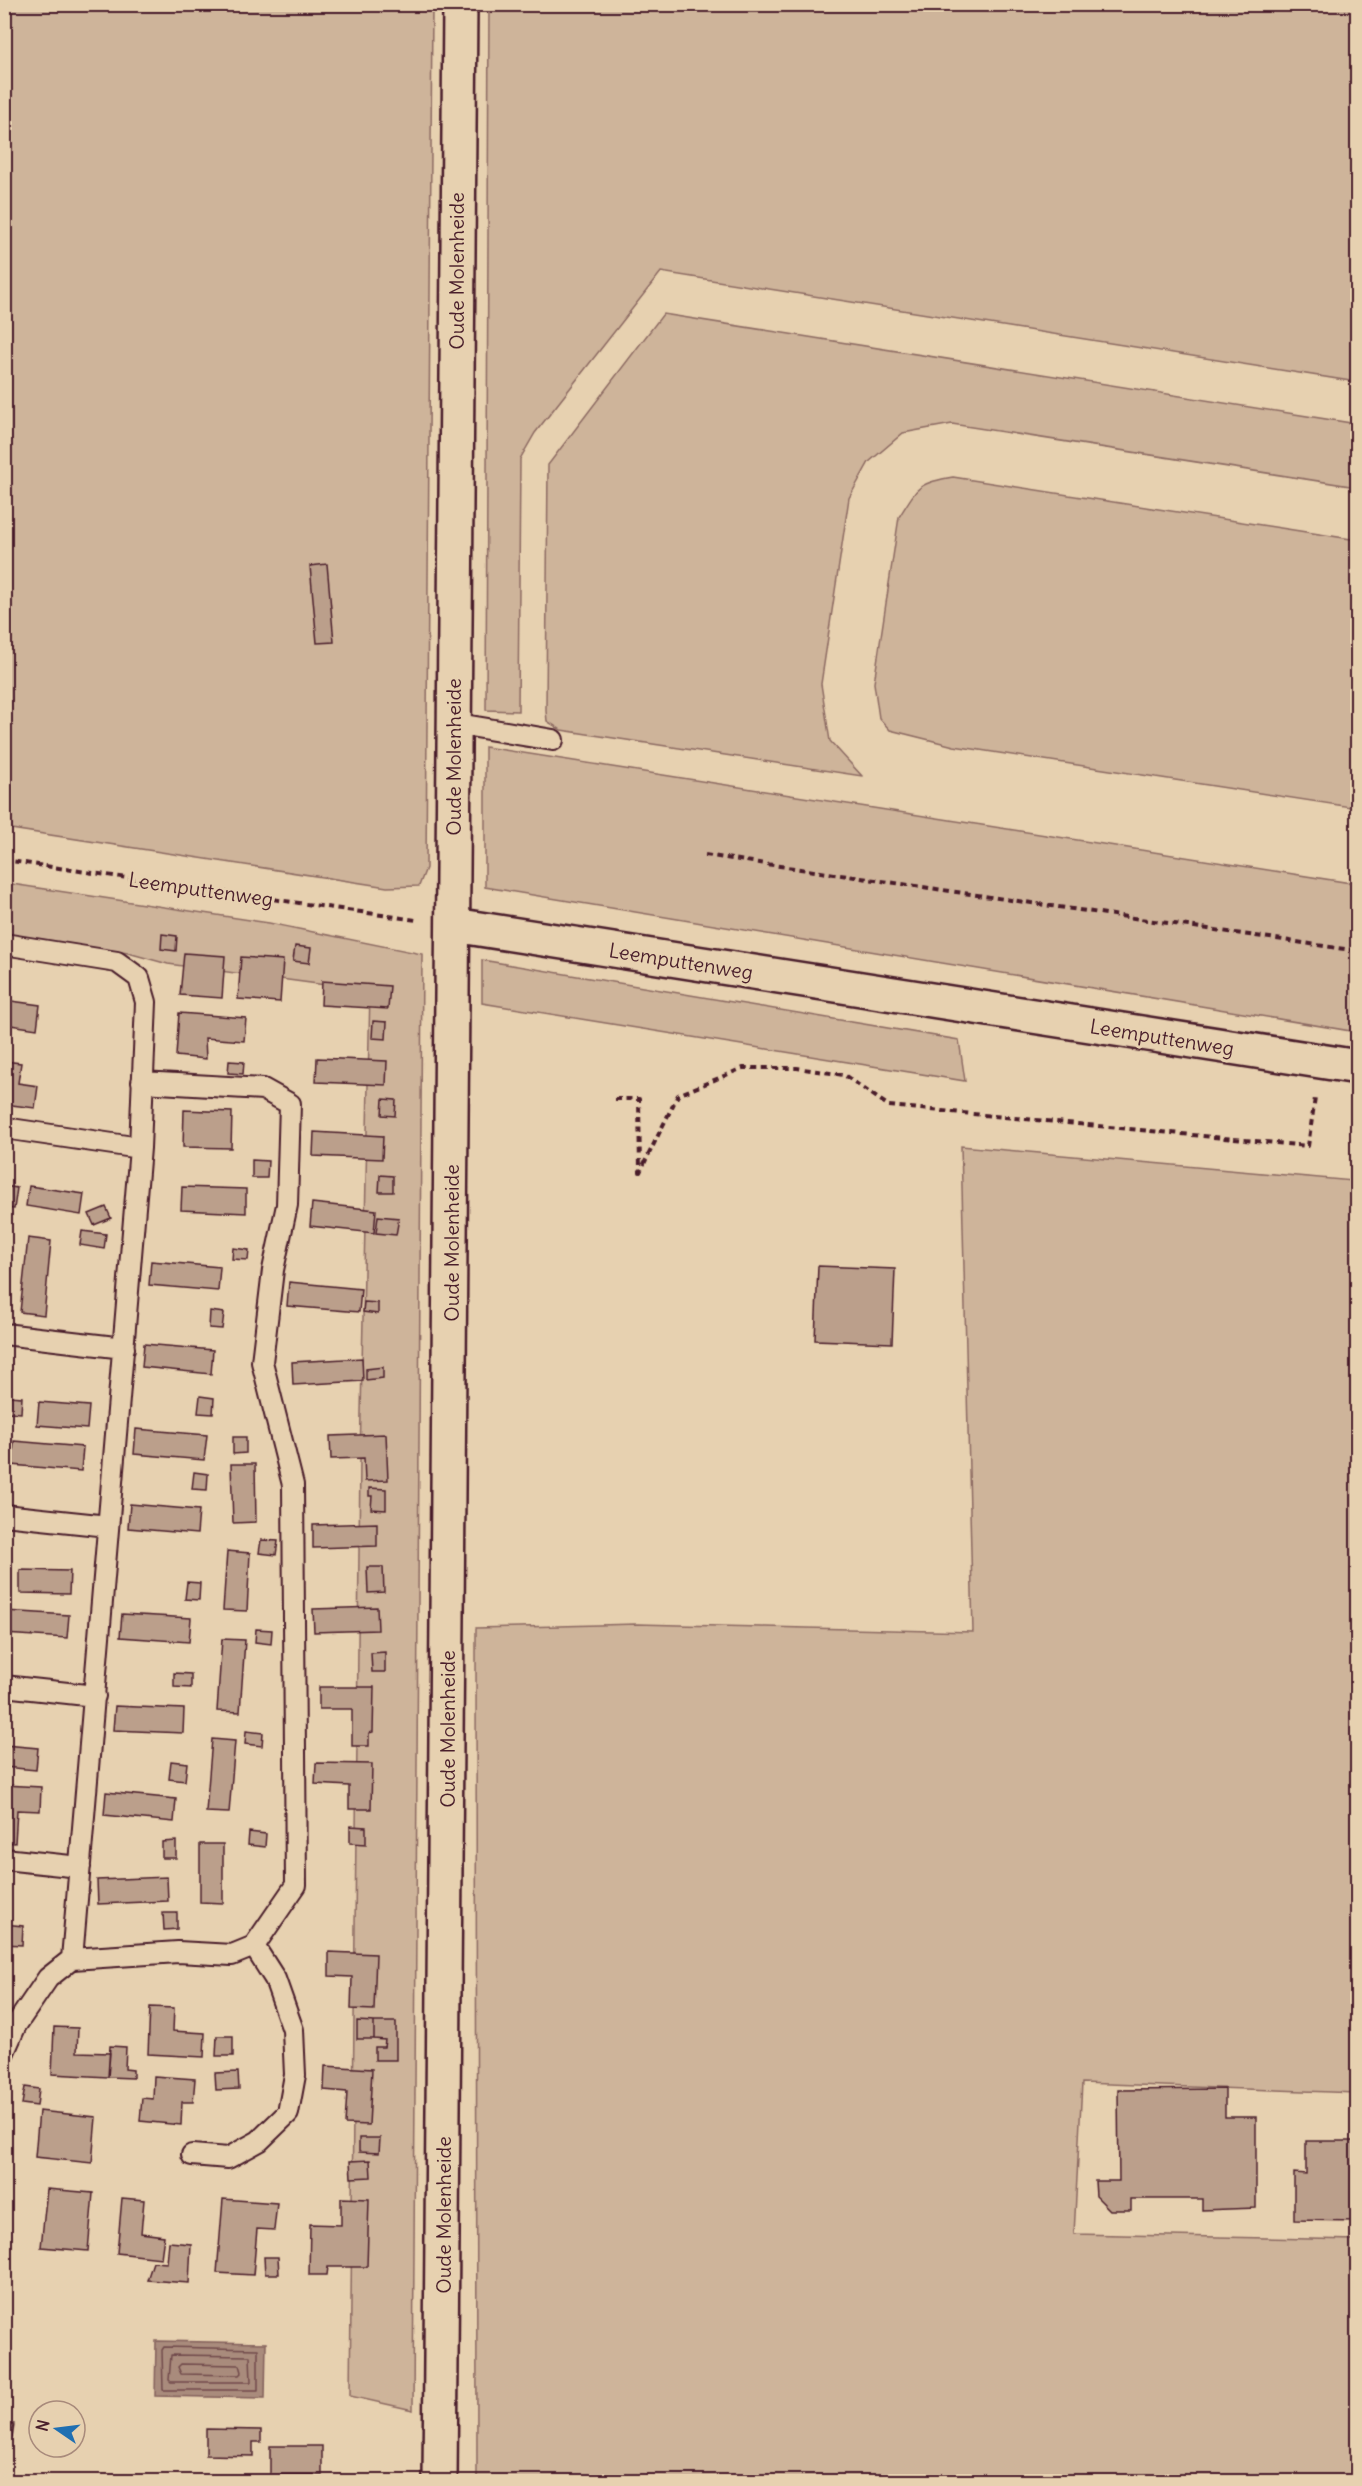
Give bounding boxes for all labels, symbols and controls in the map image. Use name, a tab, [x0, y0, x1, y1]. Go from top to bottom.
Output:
street label: Oude Molenheide	[444, 192, 469, 350]
street label: Oude Molenheide	[441, 678, 466, 836]
street label: Leemputtenweg	[127, 866, 275, 912]
street label: Leemputtenweg	[607, 937, 755, 985]
street label: Leemputtenweg	[1088, 1013, 1236, 1061]
street label: Oude Molenheide	[439, 1164, 464, 1322]
street label: Oude Molenheide	[435, 1650, 460, 1808]
street label: Oude Molenheide	[431, 2136, 456, 2294]
north arrow	[27, 2399, 87, 2459]
text: N	[31, 2418, 53, 2433]

